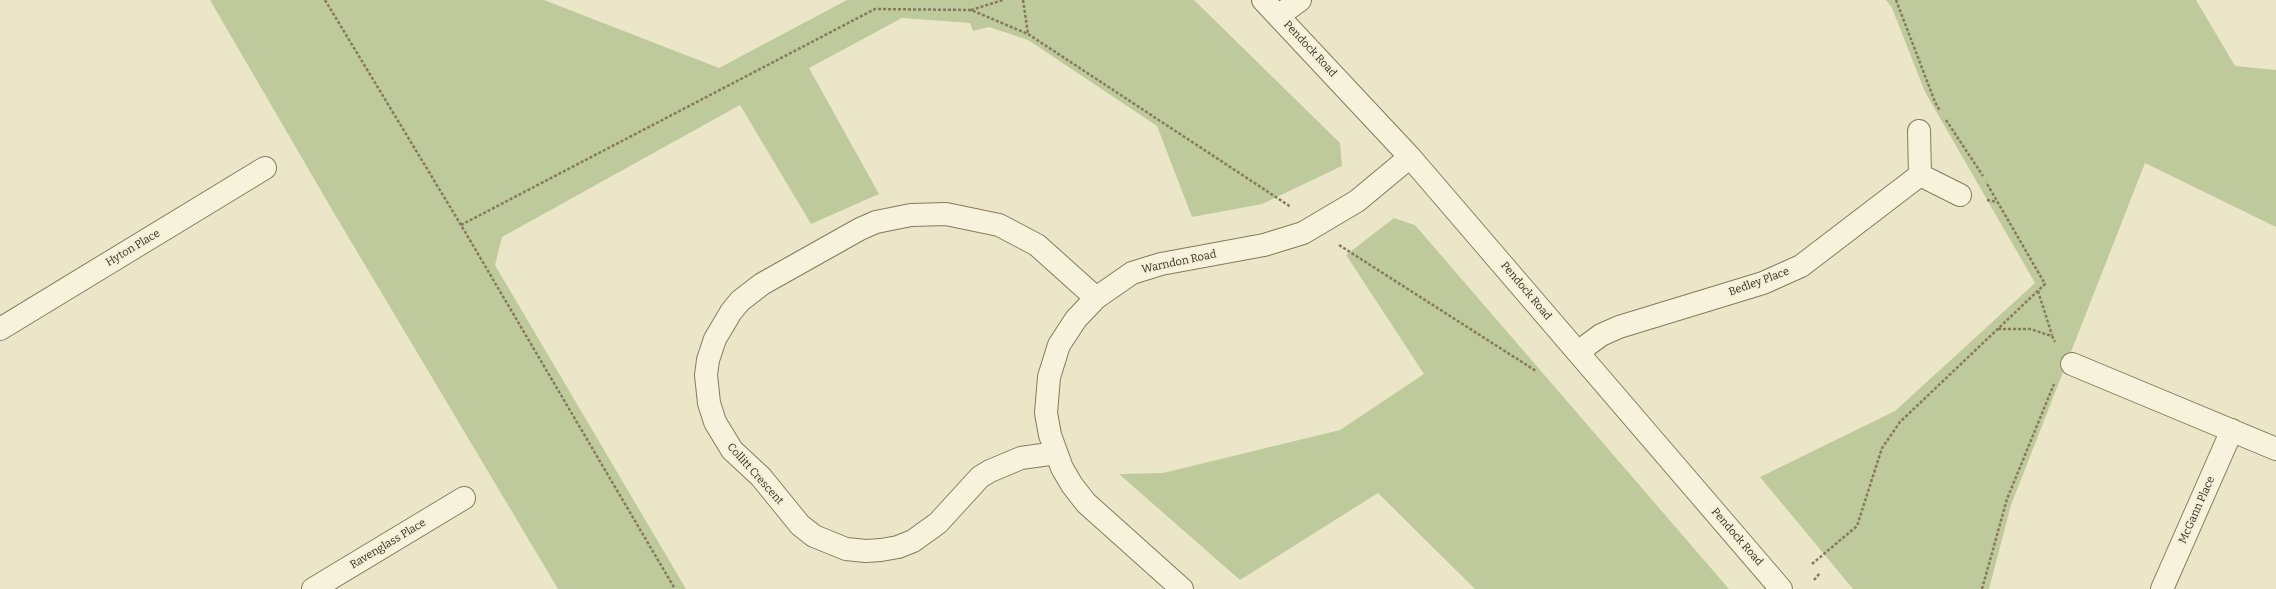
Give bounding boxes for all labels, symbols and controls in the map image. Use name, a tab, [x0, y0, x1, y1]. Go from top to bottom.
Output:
street label: Pendock Road	[1281, 18, 1339, 80]
street label: Hyton Place	[104, 227, 162, 269]
street label: Warndon Road	[1141, 248, 1217, 276]
street label: Pendock Road	[1498, 259, 1554, 323]
street label: Bedley Place	[1727, 265, 1791, 299]
street label: Collitt Crescent	[724, 441, 786, 507]
street label: McGann Place	[2176, 474, 2218, 546]
street label: Pendock Road	[1708, 506, 1766, 568]
street label: Ravenglass Place	[348, 516, 428, 572]

